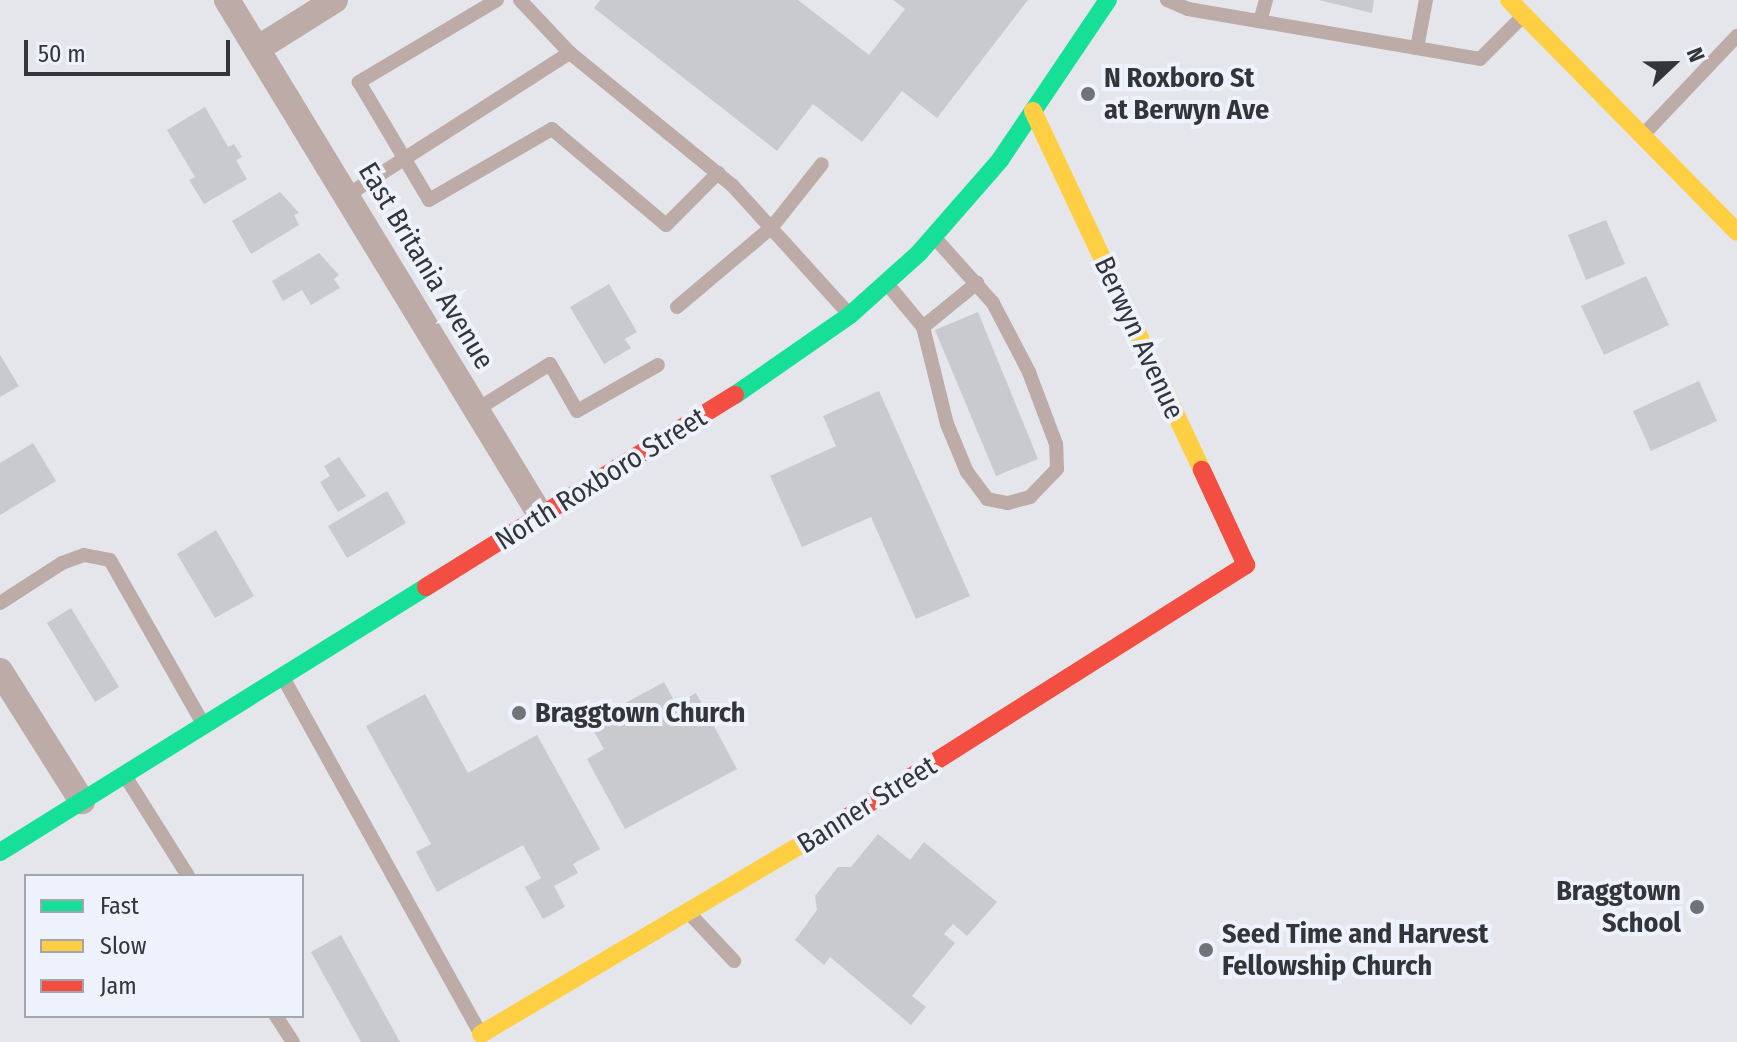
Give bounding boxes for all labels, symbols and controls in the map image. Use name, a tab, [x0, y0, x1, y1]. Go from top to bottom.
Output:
scale bar	[28, 24, 234, 74]
north arrow	[1633, 24, 1713, 104]
text: 50 m	[38, 40, 86, 68]
text: N	[1681, 44, 1711, 66]
place label: N Roxboro St at Berwyn Ave	[1104, 61, 1269, 127]
marker: N Roxboro St at Berwyn Ave	[1079, 85, 1097, 103]
street label: East Britania Avenue	[351, 157, 501, 375]
street label: Berwyn Avenue	[1087, 251, 1191, 425]
street label: North Roxboro Street	[489, 401, 713, 557]
place label: Braggtown Church	[535, 696, 746, 730]
marker: Braggtown Church	[510, 704, 528, 722]
street label: Banner Street	[791, 749, 943, 861]
legend	[24, 874, 304, 1018]
place label: Braggtown School	[1556, 874, 1681, 940]
text: Fast	[100, 892, 139, 920]
marker: Braggtown School	[1688, 898, 1706, 916]
place label: Seed Time and Harvest Fellowship Church	[1222, 917, 1488, 983]
text: Slow	[100, 932, 146, 960]
marker: Seed Time and Harvest Fellowship Church	[1197, 941, 1215, 959]
text: Jam	[100, 972, 137, 1000]

